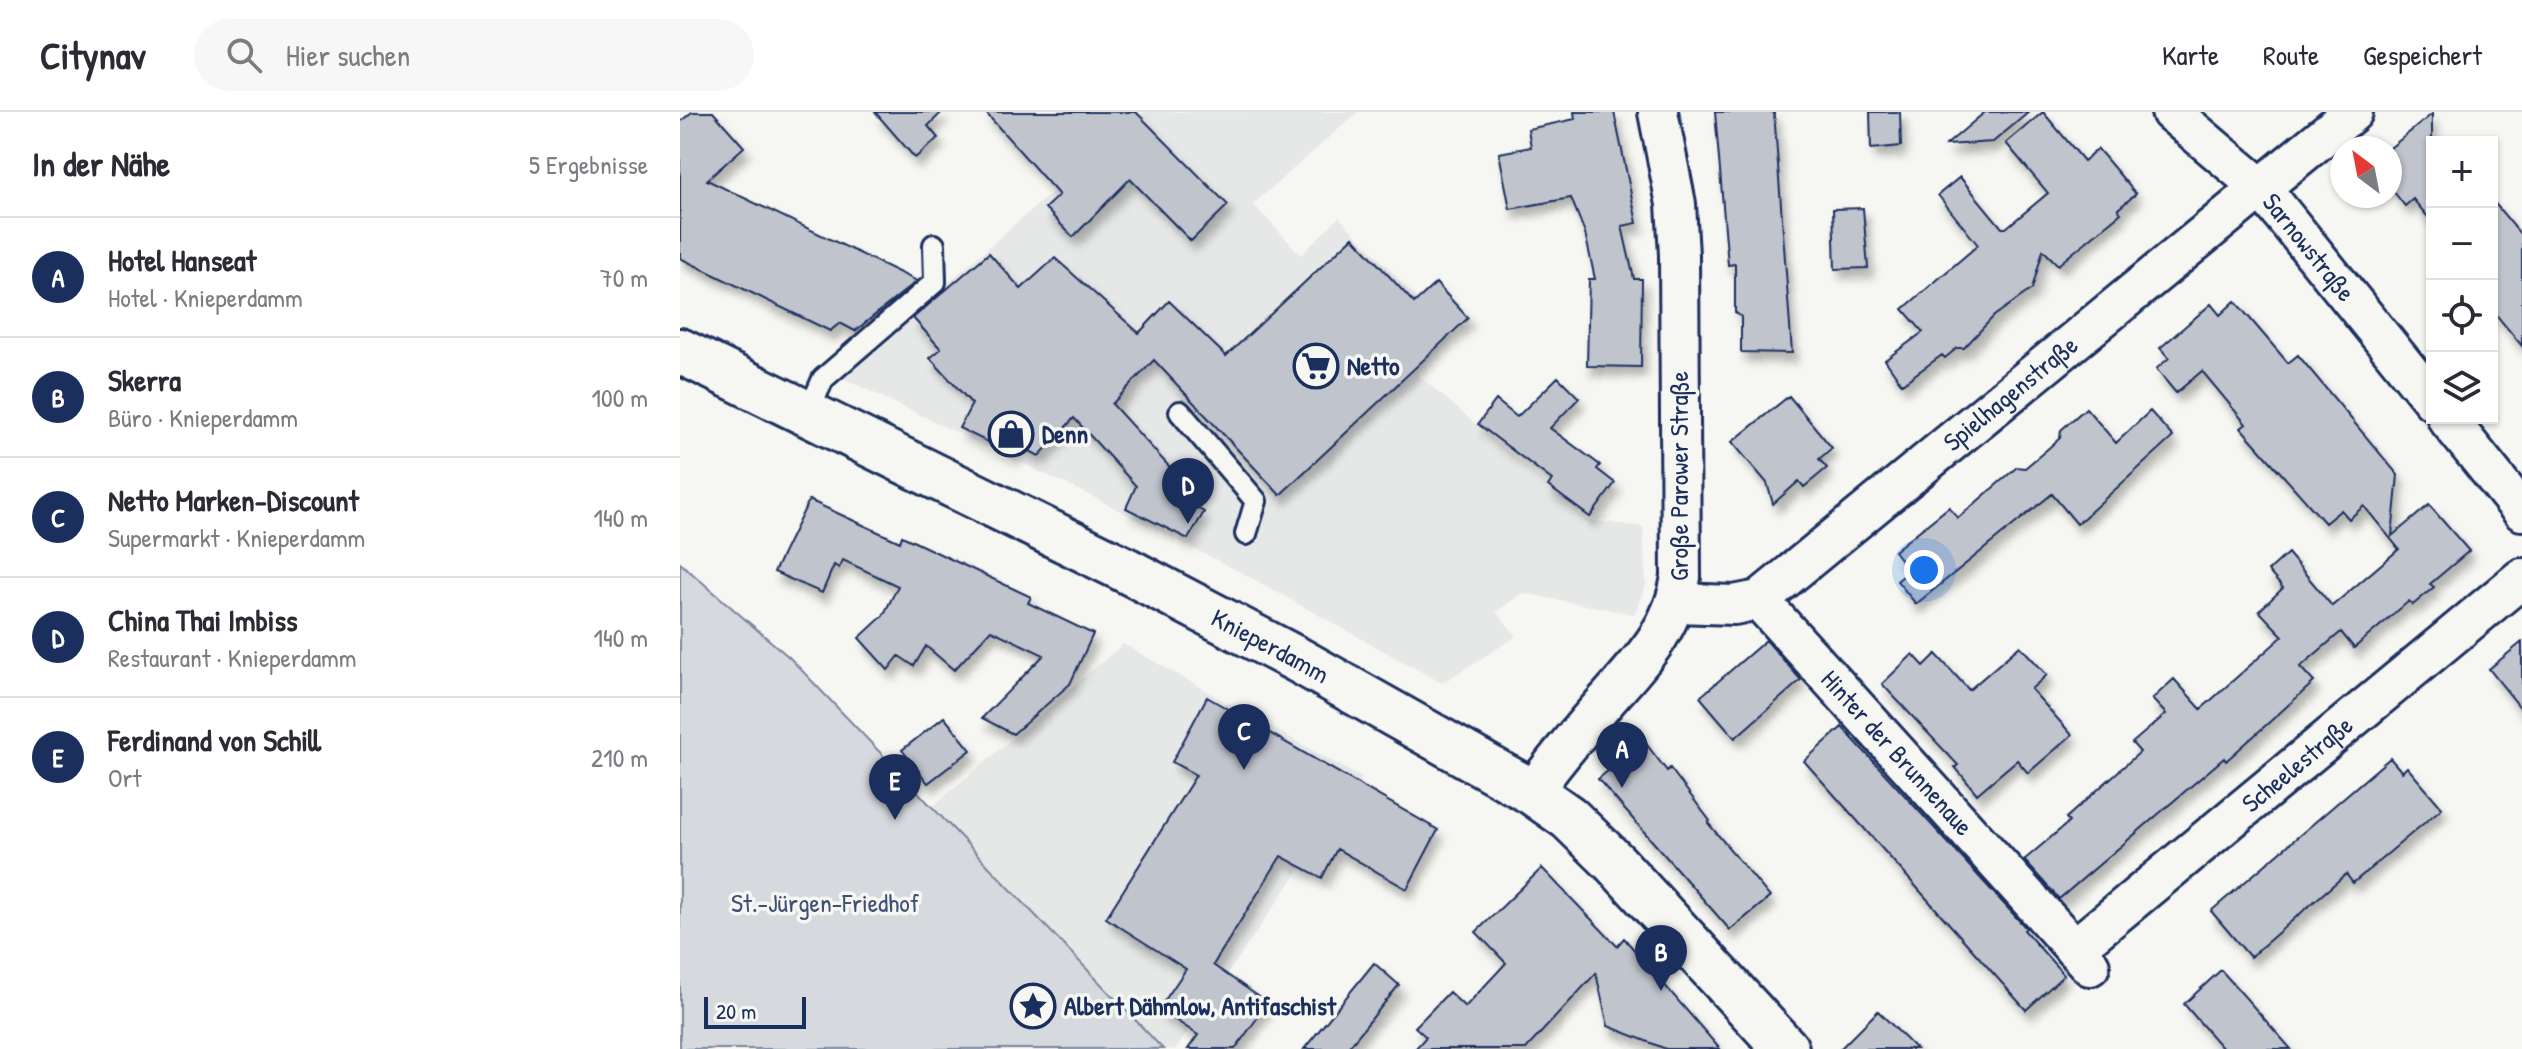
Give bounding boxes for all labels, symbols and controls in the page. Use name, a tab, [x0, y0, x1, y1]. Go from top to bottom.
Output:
search box	[194, 19, 754, 91]
text: Citynav	[40, 29, 146, 81]
icon: search	[222, 33, 266, 77]
text: Hier suchen	[286, 35, 410, 75]
text: Karte	[2162, 36, 2219, 74]
text: Route	[2263, 36, 2319, 74]
text: Gespeichert	[2363, 36, 2482, 74]
north arrow	[2330, 136, 2402, 208]
map controls	[2426, 136, 2498, 424]
button: +	[2426, 136, 2498, 208]
text: In der Nähe	[32, 141, 170, 187]
text: 5 Ergebnisse	[529, 147, 648, 182]
street label: Sarnowstraße	[2255, 185, 2364, 308]
button: −	[2426, 208, 2498, 280]
text: Hotel Hanseat	[108, 240, 256, 280]
text: A	[52, 260, 64, 295]
text: 70 m	[600, 260, 648, 295]
text: Hotel · Knieperdamm	[108, 280, 303, 315]
button: locate	[2426, 280, 2498, 352]
street label: Spielhagenstraße	[1936, 327, 2085, 459]
supermarket icon: Netto	[1292, 342, 1340, 390]
place label: Netto	[1347, 348, 1400, 383]
button: layers	[2426, 352, 2498, 424]
text: Skerra	[108, 360, 181, 400]
street label: Große Parower Straße	[1661, 371, 1696, 581]
text: B	[51, 380, 65, 415]
text: 100 m	[592, 380, 648, 415]
text: Büro · Knieperdamm	[108, 400, 298, 435]
shop icon: Denn	[987, 410, 1035, 458]
place label: Denn	[1042, 416, 1088, 451]
pin: D	[1162, 458, 1214, 524]
text: Netto Marken-Discount	[108, 480, 359, 520]
text: C	[51, 500, 65, 535]
text: 140 m	[594, 500, 648, 535]
text: Supermarkt · Knieperdamm	[108, 520, 365, 555]
your location	[1904, 550, 1944, 590]
text: China Thai Imbiss	[108, 600, 298, 640]
street label: Knieperdamm	[1206, 600, 1336, 691]
text: D	[52, 620, 64, 655]
text: 140 m	[594, 620, 648, 655]
text: Restaurant · Knieperdamm	[108, 640, 356, 675]
street label: Hinter der Brunnenaue	[1814, 662, 1982, 843]
pin: C	[1218, 704, 1270, 770]
street label: Scheelestraße	[2234, 707, 2360, 820]
text: Ferdinand von Schill	[108, 720, 321, 760]
pin: A	[1596, 722, 1648, 788]
text: E	[52, 740, 64, 775]
text: 210 m	[591, 740, 648, 775]
pin: E	[869, 754, 921, 820]
text: Ort	[108, 760, 141, 795]
park label: St.-Jürgen-Friedhof	[731, 885, 920, 920]
pin: B	[1635, 925, 1687, 991]
place icon: Albert Dähmlow, Antifaschist	[1009, 982, 1057, 1030]
place label: Albert Dähmlow, Antifaschist	[1064, 988, 1337, 1023]
scale bar	[704, 993, 806, 1029]
text: 20 m	[716, 996, 756, 1026]

